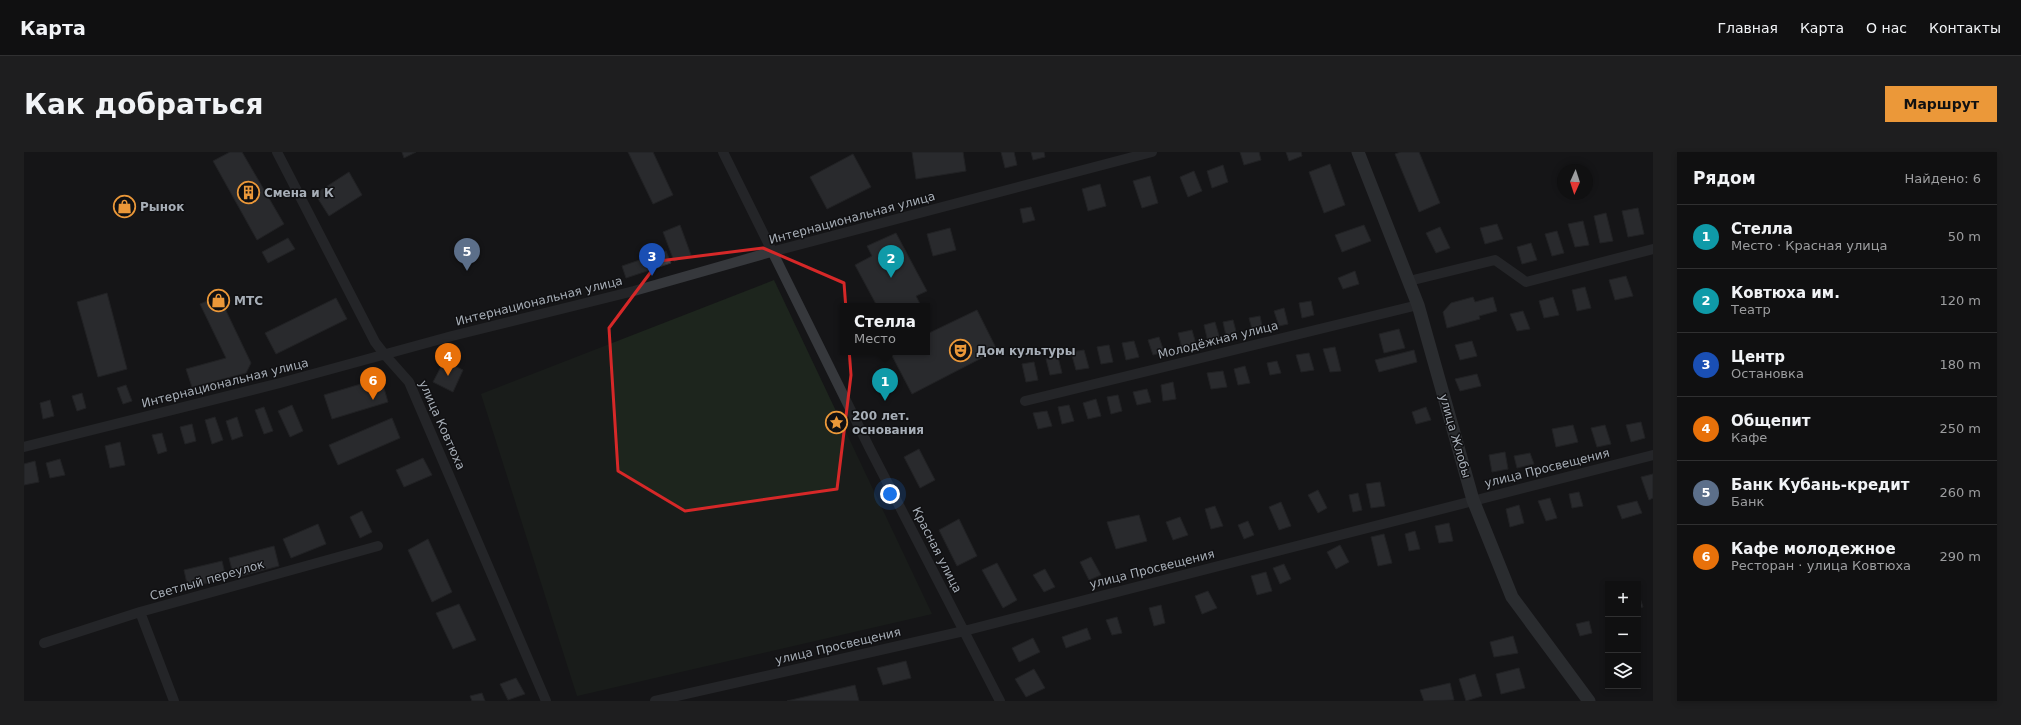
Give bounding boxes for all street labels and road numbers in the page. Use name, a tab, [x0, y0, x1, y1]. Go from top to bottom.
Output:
street label: Интернациональная улица	[767, 189, 937, 247]
street label: Интернациональная улица	[454, 273, 624, 329]
street label: Молодёжная улица	[1156, 318, 1280, 362]
street label: Интернациональная улица	[140, 355, 310, 411]
street label: улица Ковтюха	[416, 378, 468, 472]
street label: улица Жлобы	[1436, 392, 1474, 480]
street label: улица Просвещения	[1483, 446, 1611, 490]
street label: Красная улица	[909, 505, 965, 595]
street label: улица Просвещения	[1088, 547, 1216, 591]
street label: Светлый переулок	[148, 557, 266, 603]
street label: улица Просвещения	[774, 625, 902, 667]

